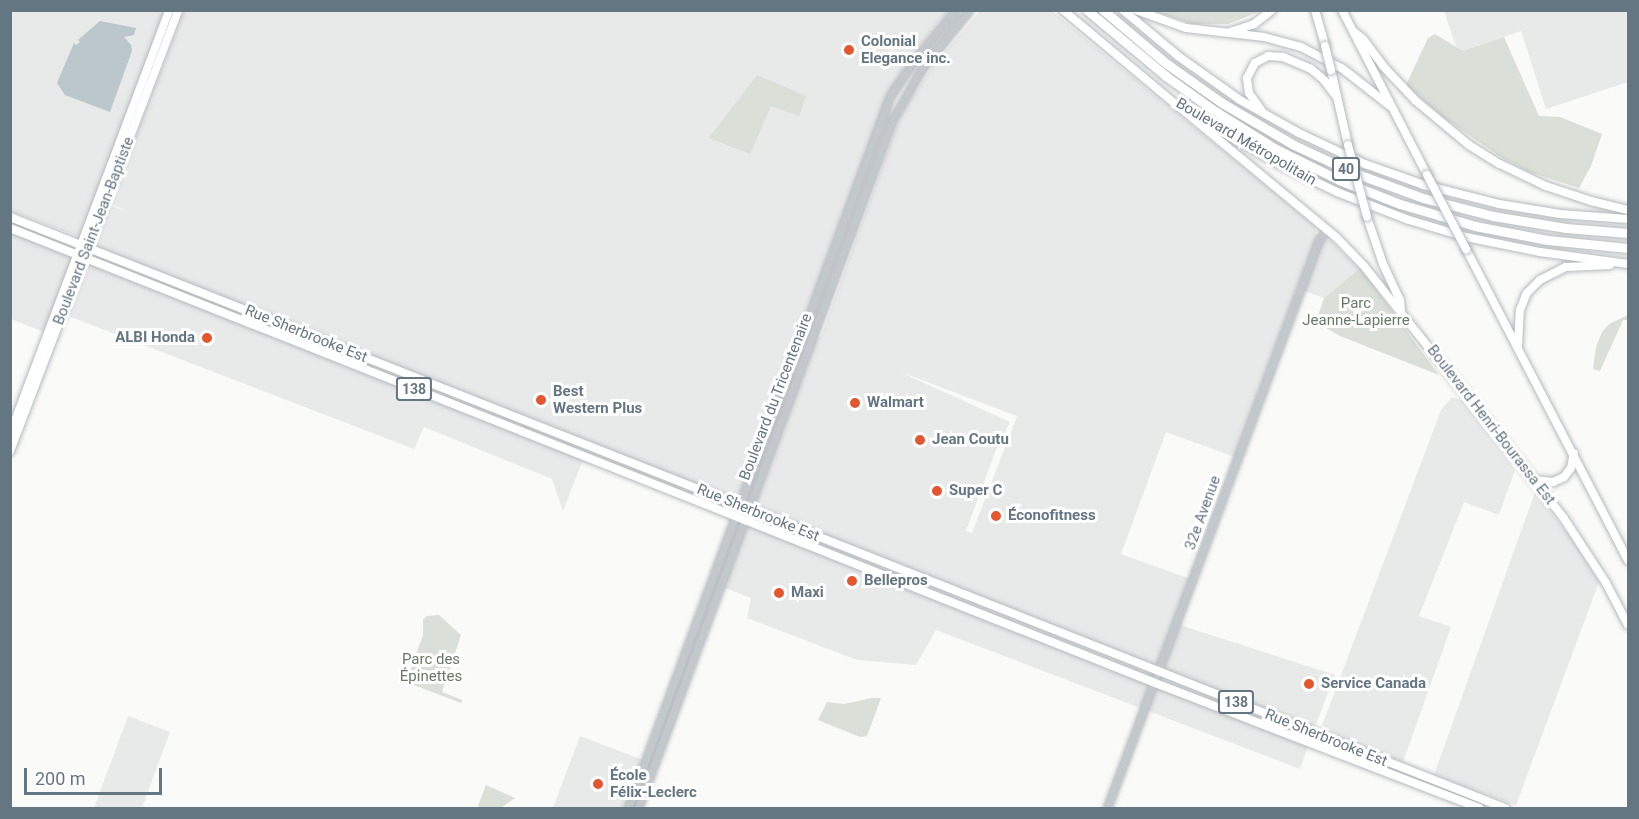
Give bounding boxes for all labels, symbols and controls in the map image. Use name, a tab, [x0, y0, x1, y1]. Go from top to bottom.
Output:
place label: Colonial Elegance inc.	[861, 32, 951, 67]
marker: Colonial Elegance inc.	[842, 43, 856, 57]
street label: Boulevard Métropolitain	[1173, 94, 1319, 190]
street label: Boulevard Saint-Jean-Baptiste	[50, 134, 138, 328]
road number: 40	[1331, 158, 1361, 180]
park label: Parc Jeanne-Lapierre	[1302, 294, 1410, 329]
street label: Rue Sherbrooke Est	[242, 301, 370, 367]
street label: Boulevard du Tricentenaire	[736, 311, 816, 483]
place label: ALBI Honda	[115, 329, 195, 347]
marker: ALBI Honda	[200, 331, 214, 345]
street label: Boulevard Henri-Bourassa Est	[1423, 342, 1559, 508]
road number: 138	[394, 378, 434, 400]
place label: Best Western Plus	[553, 382, 642, 417]
marker: Best Western Plus	[534, 393, 548, 407]
place label: Walmart	[867, 394, 924, 412]
marker: Walmart	[848, 396, 862, 410]
place label: Jean Coutu	[932, 431, 1009, 449]
marker: Jean Coutu	[913, 433, 927, 447]
street label: 32e Avenue	[1181, 473, 1225, 553]
street label: Rue Sherbrooke Est	[694, 480, 822, 546]
place label: Super C	[949, 482, 1002, 500]
marker: Super C	[930, 484, 944, 498]
place label: Éconofitness	[1008, 507, 1096, 525]
marker: Éconofitness	[989, 509, 1003, 523]
place label: Bellepros	[864, 572, 928, 590]
marker: Bellepros	[845, 574, 859, 588]
place label: Maxi	[791, 584, 824, 602]
marker: Maxi	[772, 586, 786, 600]
park label: Parc des Épinettes	[400, 650, 462, 685]
place label: Service Canada	[1321, 675, 1426, 693]
marker: Service Canada	[1302, 677, 1316, 691]
road number: 138	[1216, 691, 1256, 713]
street label: Rue Sherbrooke Est	[1262, 705, 1390, 771]
scale bar	[27, 756, 165, 794]
place label: École Félix-Leclerc	[610, 766, 697, 801]
text: 200 m	[35, 768, 86, 789]
marker: École Félix-Leclerc	[591, 777, 605, 791]

